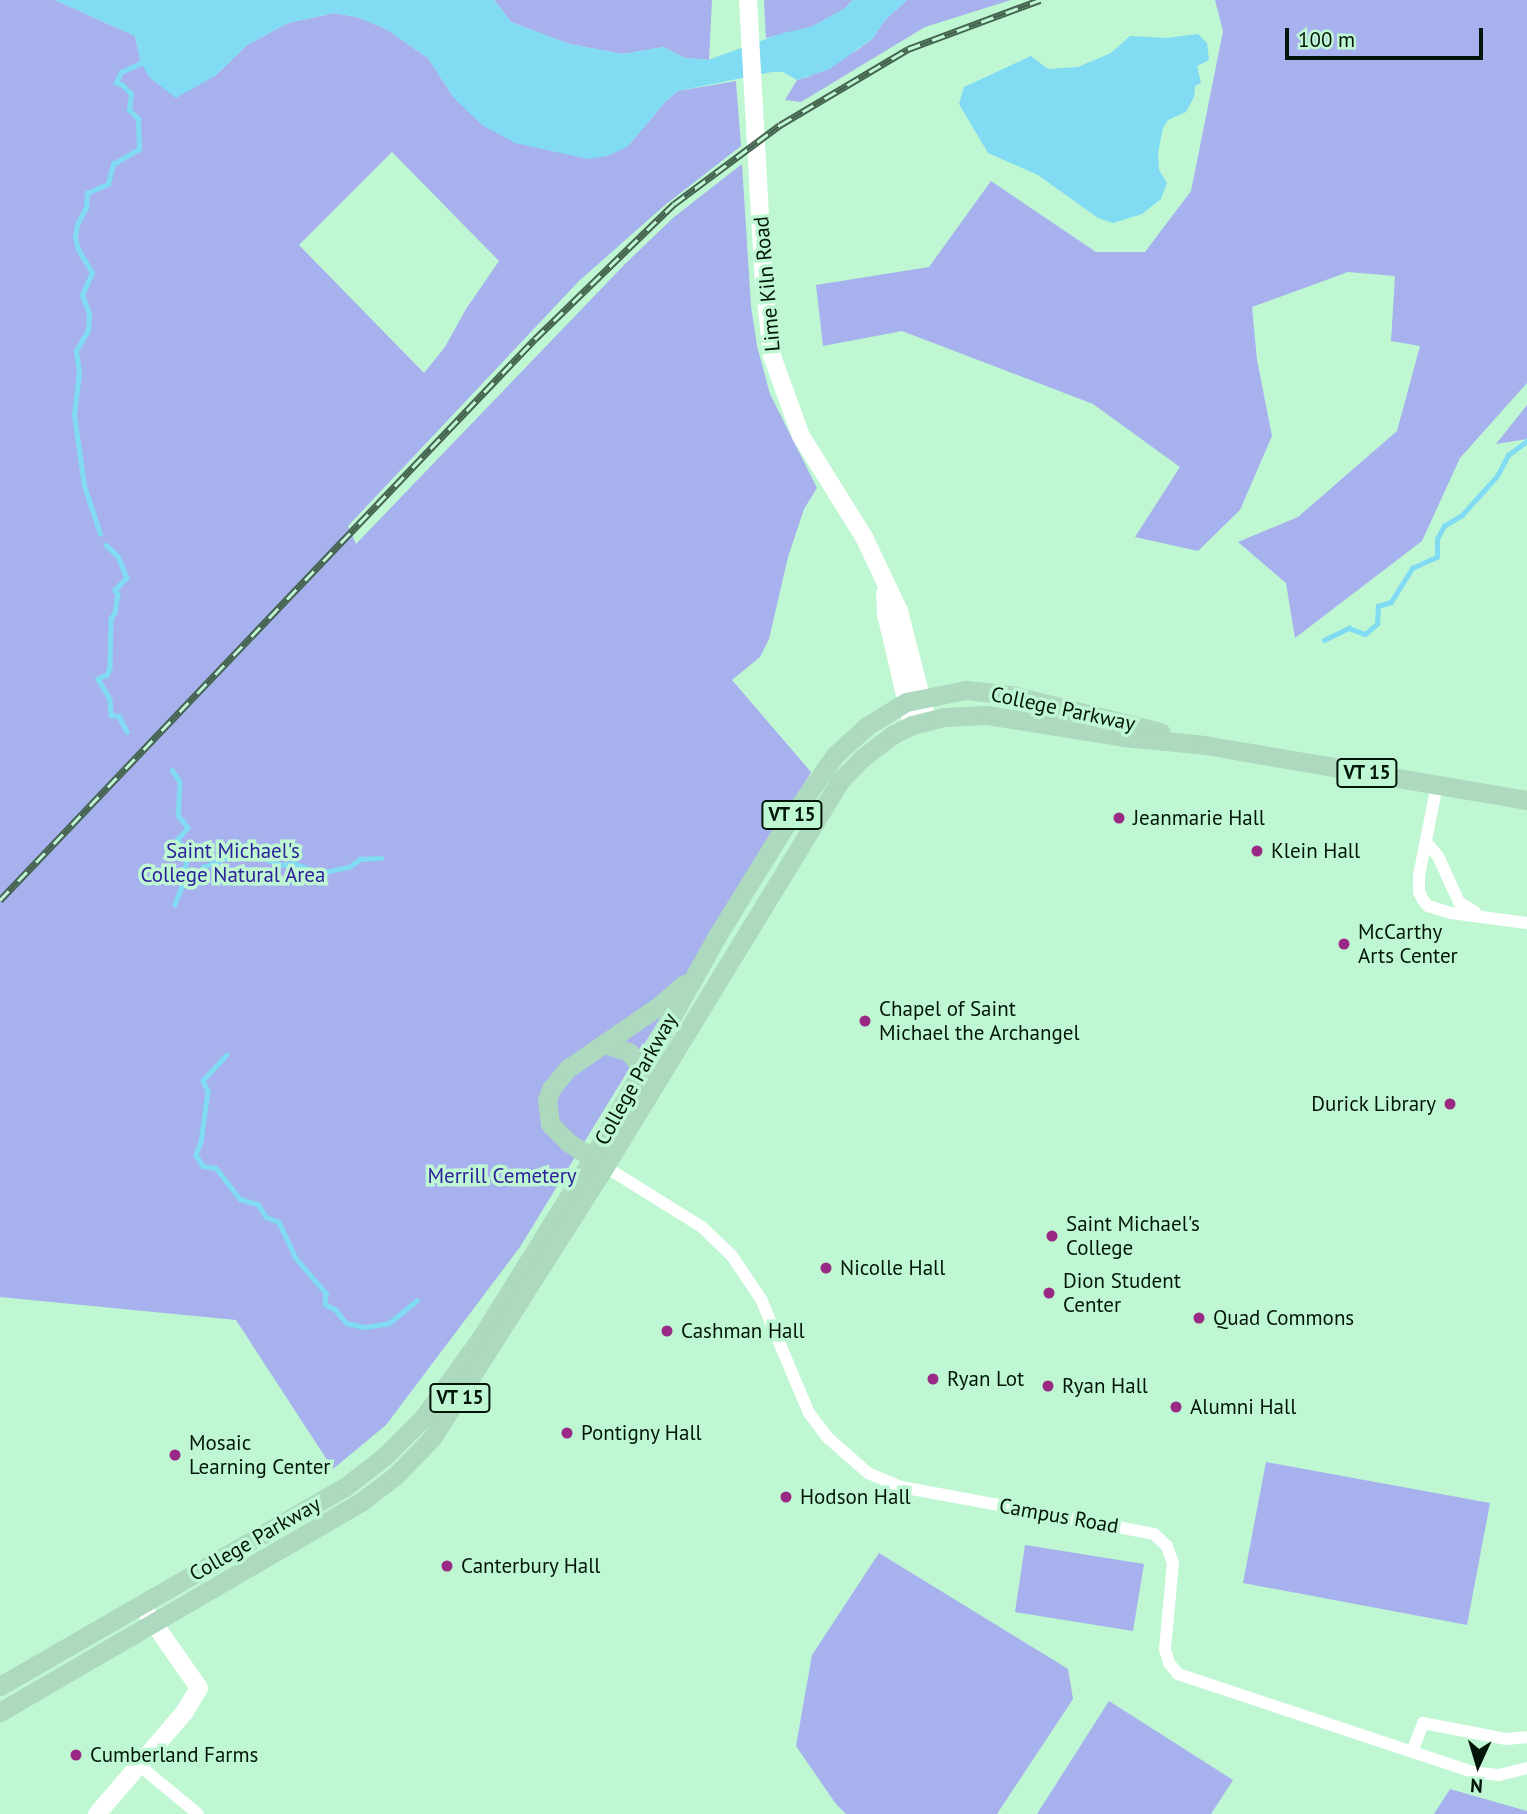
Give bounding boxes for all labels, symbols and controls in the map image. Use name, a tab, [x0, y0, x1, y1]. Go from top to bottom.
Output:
scale bar	[1289, 14, 1487, 58]
text: 100 m	[1298, 26, 1355, 53]
street label: Lime Kiln Road	[749, 215, 785, 353]
street label: College Parkway	[988, 681, 1138, 737]
road number: VT 15	[1336, 758, 1398, 788]
road number: VT 15	[760, 800, 824, 830]
place label: Jeanmarie Hall	[1133, 805, 1265, 831]
marker: Jeanmarie Hall	[1111, 810, 1127, 826]
park label: Saint Michael's College Natural Area	[140, 838, 326, 888]
place label: Klein Hall	[1271, 838, 1360, 864]
marker: Klein Hall	[1249, 843, 1265, 859]
place label: McCarthy Arts Center	[1358, 919, 1458, 969]
marker: McCarthy Arts Center	[1336, 936, 1352, 952]
place label: Chapel of Saint Michael the Archangel	[879, 996, 1080, 1046]
street label: College Parkway	[589, 1009, 683, 1149]
marker: Chapel of Saint Michael the Archangel	[857, 1013, 873, 1029]
place label: Durick Library	[1311, 1091, 1436, 1117]
marker: Durick Library	[1442, 1096, 1458, 1112]
park label: Merrill Cemetery	[427, 1163, 577, 1189]
place label: Saint Michael's College	[1066, 1211, 1200, 1261]
marker: Saint Michael's College	[1044, 1228, 1060, 1244]
place label: Nicolle Hall	[840, 1255, 945, 1281]
marker: Nicolle Hall	[818, 1260, 834, 1276]
place label: Dion Student Center	[1063, 1268, 1181, 1318]
marker: Dion Student Center	[1041, 1285, 1057, 1301]
place label: Quad Commons	[1213, 1305, 1354, 1331]
marker: Quad Commons	[1191, 1310, 1207, 1326]
place label: Cashman Hall	[681, 1318, 805, 1344]
marker: Cashman Hall	[659, 1323, 675, 1339]
place label: Ryan Lot	[947, 1366, 1024, 1392]
marker: Ryan Lot	[925, 1371, 941, 1387]
place label: Ryan Hall	[1062, 1373, 1148, 1399]
marker: Ryan Hall	[1040, 1378, 1056, 1394]
road number: VT 15	[428, 1382, 491, 1414]
place label: Alumni Hall	[1190, 1394, 1296, 1420]
marker: Alumni Hall	[1168, 1399, 1184, 1415]
place label: Pontigny Hall	[581, 1420, 702, 1446]
marker: Pontigny Hall	[559, 1425, 575, 1441]
place label: Mosaic Learning Center	[189, 1430, 330, 1480]
marker: Mosaic Learning Center	[167, 1447, 183, 1463]
place label: Hodson Hall	[800, 1484, 911, 1510]
marker: Hodson Hall	[778, 1489, 794, 1505]
street label: College Parkway	[185, 1491, 325, 1587]
street label: Campus Road	[997, 1493, 1121, 1539]
place label: Canterbury Hall	[461, 1553, 601, 1579]
marker: Canterbury Hall	[439, 1558, 455, 1574]
north arrow	[1443, 1730, 1513, 1800]
place label: Cumberland Farms	[90, 1742, 258, 1768]
marker: Cumberland Farms	[68, 1747, 84, 1763]
text: N	[1469, 1774, 1484, 1798]

